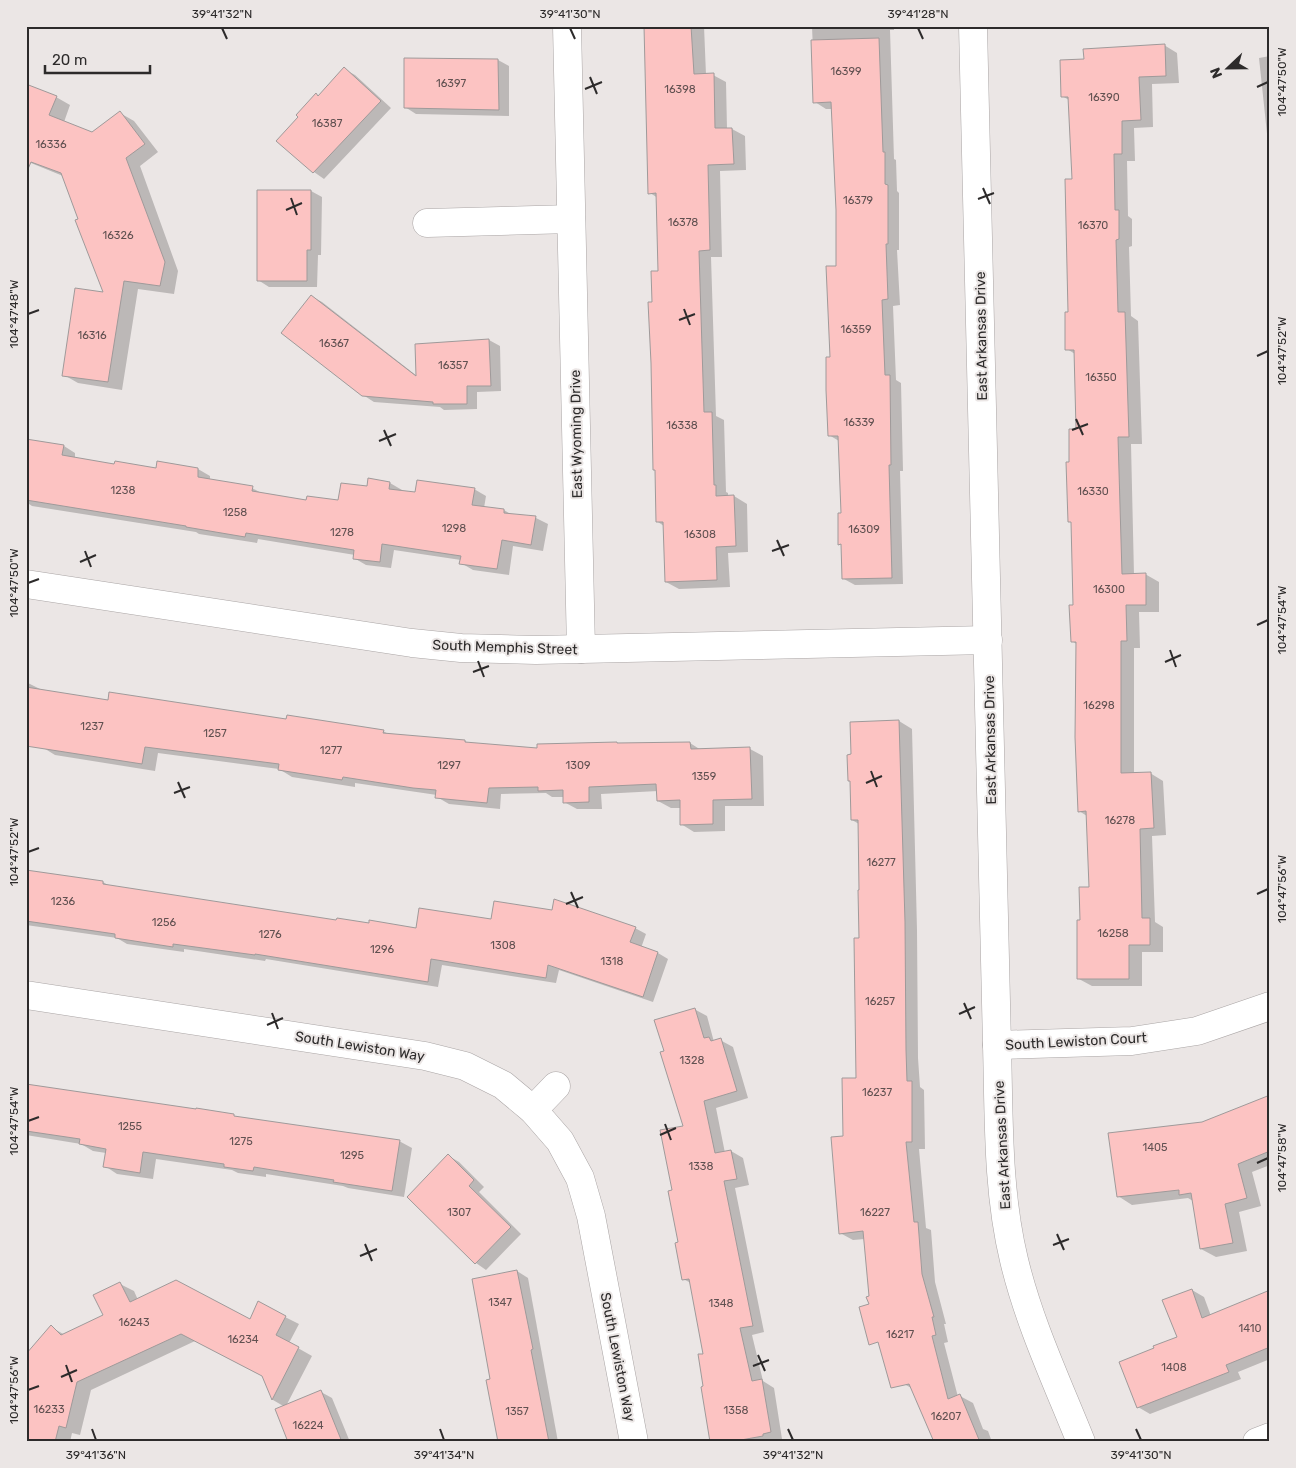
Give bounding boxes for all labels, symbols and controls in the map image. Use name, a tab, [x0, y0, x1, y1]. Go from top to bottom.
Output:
text: 39°41'32"N	[192, 7, 252, 21]
text: 39°41'30"N	[539, 7, 601, 21]
text: 39°41'28"N	[888, 7, 948, 21]
scale bar	[45, 42, 150, 74]
north arrow	[1204, 42, 1254, 92]
text: 104°47'50"W	[1275, 47, 1289, 117]
text: 20 m	[52, 51, 87, 69]
house number: 16399	[831, 65, 862, 78]
text: N	[1207, 65, 1226, 81]
house number: 16397	[436, 77, 466, 90]
house number: 16398	[664, 83, 696, 96]
house number: 16390	[1088, 91, 1120, 104]
house number: 16387	[312, 117, 343, 130]
house number: 16336	[35, 138, 67, 151]
house number: 16379	[843, 194, 873, 207]
house number: 16378	[668, 216, 698, 229]
house number: 16370	[1078, 219, 1108, 232]
house number: 16326	[102, 229, 134, 242]
street label: East Arkansas Drive	[972, 271, 991, 401]
text: 104°47'48"W	[7, 279, 21, 348]
text: 104°47'52"W	[1275, 316, 1289, 385]
house number: 16359	[840, 323, 872, 336]
house number: 16316	[77, 329, 107, 342]
house number: 16367	[319, 337, 349, 350]
house number: 16357	[438, 359, 468, 372]
street label: East Wyoming Drive	[567, 369, 586, 498]
house number: 16350	[1085, 371, 1117, 384]
house number: 16339	[843, 416, 875, 429]
house number: 16338	[666, 419, 698, 432]
house number: 1238	[111, 484, 135, 497]
house number: 16330	[1077, 485, 1109, 498]
house number: 1258	[223, 506, 247, 519]
house number: 1298	[442, 522, 466, 535]
house number: 16309	[848, 523, 880, 536]
house number: 1278	[330, 526, 354, 539]
house number: 16308	[684, 528, 716, 541]
text: 104°47'50"W	[7, 548, 21, 618]
house number: 16300	[1093, 583, 1125, 596]
text: 104°47'54"W	[1275, 585, 1289, 654]
street label: South Memphis Street	[432, 636, 578, 659]
street label: East Arkansas Drive	[981, 675, 1000, 805]
house number: 16298	[1083, 699, 1115, 712]
house number: 1237	[80, 720, 104, 733]
house number: 1257	[203, 727, 227, 740]
house number: 1277	[320, 744, 343, 757]
house number: 1297	[437, 759, 461, 772]
house number: 1309	[566, 759, 590, 772]
house number: 1359	[692, 770, 716, 783]
house number: 16278	[1105, 814, 1135, 827]
text: 104°47'52"W	[7, 817, 21, 886]
text: 104°47'56"W	[1275, 854, 1289, 923]
house number: 16277	[866, 856, 896, 869]
house number: 1236	[51, 895, 76, 908]
house number: 1256	[152, 916, 177, 929]
house number: 16258	[1097, 927, 1129, 940]
house number: 1276	[258, 928, 282, 941]
house number: 1308	[490, 939, 516, 952]
house number: 1296	[370, 943, 394, 956]
house number: 1318	[601, 955, 623, 968]
house number: 16257	[865, 995, 895, 1008]
street label: South Lewiston Way	[294, 1028, 426, 1065]
street label: South Lewiston Court	[1005, 1029, 1148, 1054]
house number: 1328	[680, 1054, 704, 1067]
street label: East Arkansas Drive	[991, 1080, 1014, 1210]
text: 104°47'54"W	[7, 1086, 21, 1155]
house number: 16237	[862, 1086, 892, 1099]
house number: 1255	[118, 1120, 143, 1133]
text: 104°47'58"W	[1275, 1123, 1289, 1193]
house number: 1275	[229, 1135, 253, 1148]
house number: 1405	[1142, 1141, 1168, 1154]
house number: 1295	[340, 1149, 365, 1162]
house number: 1338	[689, 1160, 713, 1173]
house number: 1307	[447, 1206, 471, 1219]
house number: 16227	[860, 1206, 890, 1219]
street label: South Lewiston Way	[597, 1291, 638, 1423]
house number: 1347	[488, 1296, 512, 1309]
house number: 1348	[708, 1297, 734, 1310]
house number: 16243	[118, 1316, 150, 1329]
house number: 1410	[1238, 1322, 1262, 1335]
house number: 16217	[886, 1328, 914, 1341]
house number: 16234	[227, 1333, 259, 1346]
text: 104°47'56"W	[7, 1355, 21, 1424]
house number: 1408	[1161, 1361, 1187, 1374]
house number: 16233	[33, 1403, 65, 1416]
house number: 1358	[724, 1404, 748, 1417]
house number: 1357	[505, 1405, 529, 1418]
house number: 16207	[931, 1410, 962, 1423]
house number: 16224	[293, 1419, 324, 1432]
text: 39°41'36"N	[66, 1448, 126, 1462]
text: 39°41'34"N	[414, 1448, 474, 1462]
text: 39°41'32"N	[763, 1448, 823, 1462]
text: 39°41'30"N	[1110, 1448, 1172, 1462]

